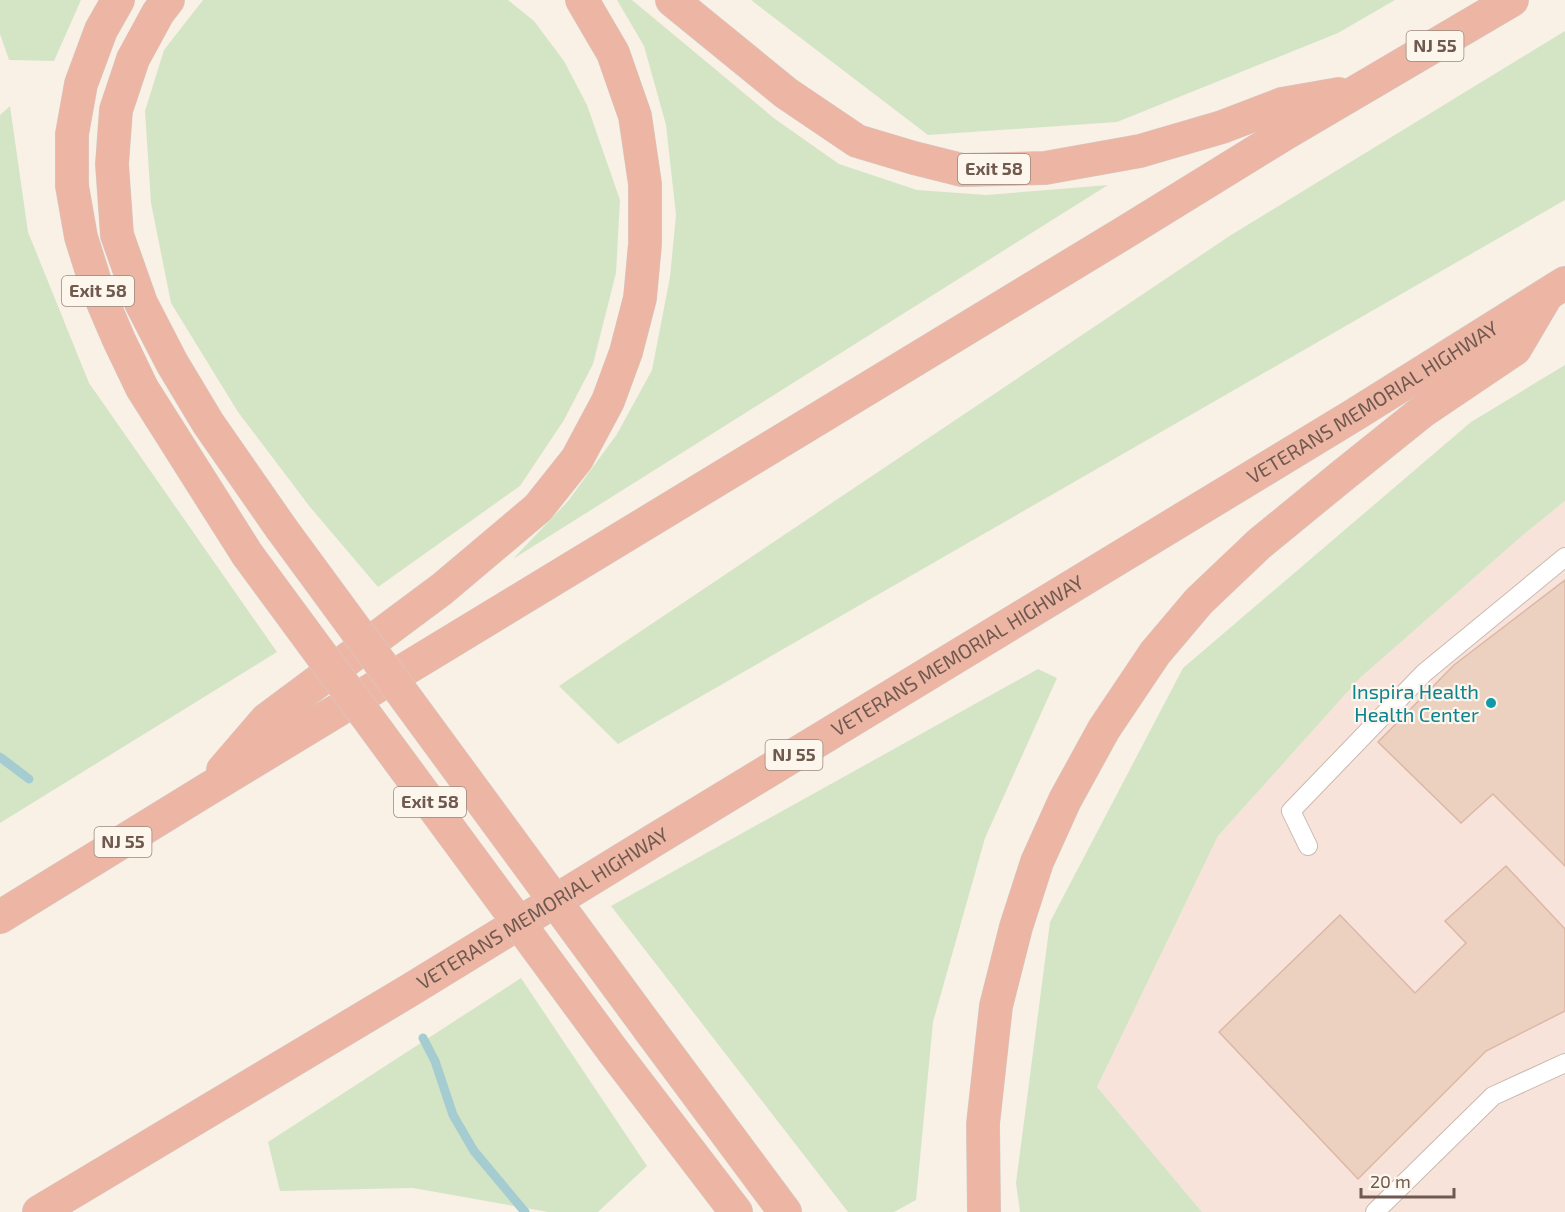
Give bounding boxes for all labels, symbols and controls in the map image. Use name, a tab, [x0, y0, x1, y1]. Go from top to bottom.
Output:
road number: NJ 55	[1406, 31, 1464, 61]
road number: Exit 58	[958, 154, 1030, 184]
road number: Exit 58	[62, 276, 134, 306]
street label: VETERANS MEMORIAL HIGHWAY	[1242, 315, 1503, 488]
street label: VETERANS MEMORIAL HIGHWAY	[827, 569, 1088, 741]
place label: Inspira Health Health Center	[1352, 679, 1479, 726]
marker: Inspira Health Health Center	[1484, 696, 1498, 710]
road number: NJ 55	[766, 740, 822, 770]
road number: Exit 58	[394, 787, 466, 817]
street label: VETERANS MEMORIAL HIGHWAY	[412, 821, 673, 994]
road number: NJ 55	[94, 827, 152, 857]
scale bar	[1361, 1161, 1454, 1199]
text: 20 m	[1370, 1170, 1411, 1192]

